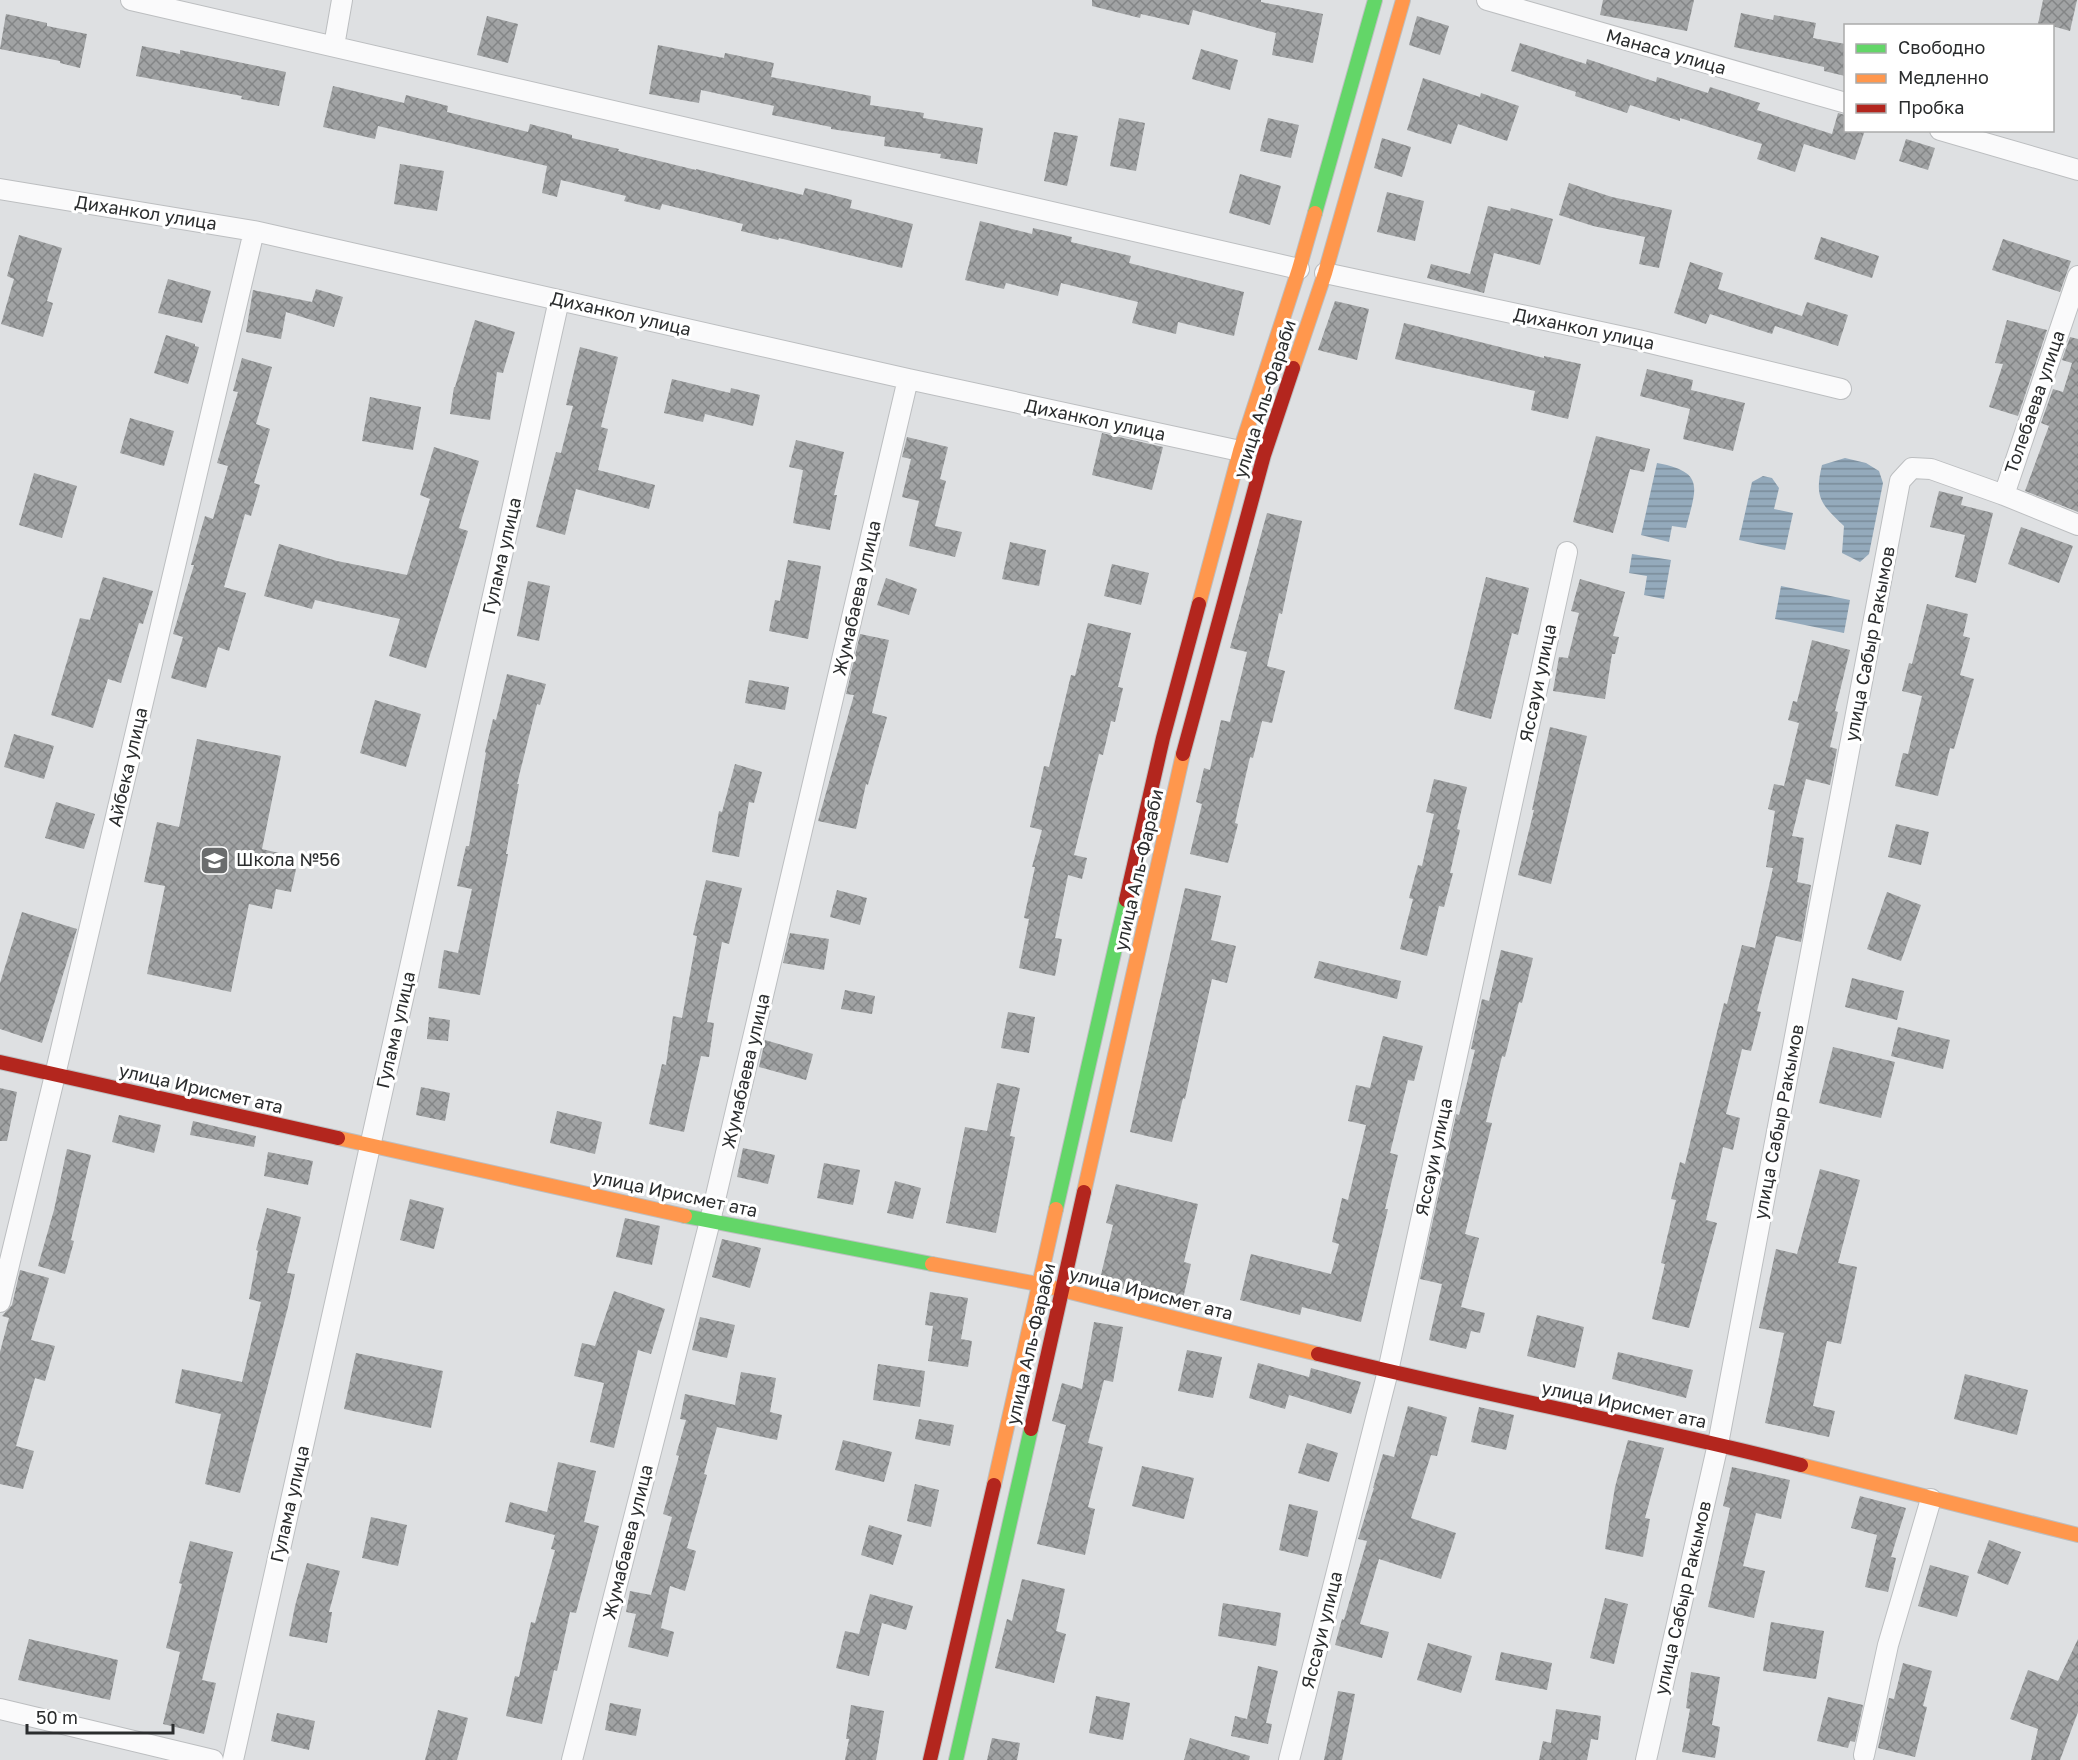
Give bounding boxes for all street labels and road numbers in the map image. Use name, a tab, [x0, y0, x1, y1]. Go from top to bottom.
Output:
street label: Манаса улица	[1604, 23, 1729, 79]
street label: Диханкол улица	[74, 190, 219, 234]
street label: Диханкол улица	[549, 286, 694, 340]
street label: Диханкол улица	[1512, 302, 1657, 354]
street label: улица Аль-Фараби	[1228, 317, 1300, 481]
street label: Толебаева улица	[1999, 327, 2069, 476]
street label: Диханкол улица	[1023, 393, 1168, 445]
street label: Гулама улица	[477, 495, 525, 616]
street label: Жумабаева улица	[827, 518, 885, 678]
street label: улица Сабыр Ракымов	[1839, 544, 1899, 743]
street label: Яссауи улица	[1514, 622, 1560, 744]
street label: Айбека улица	[103, 705, 151, 829]
street label: улица Аль-Фараби	[1109, 787, 1167, 953]
street label: Гулама улица	[371, 969, 419, 1090]
street label: Жумабаева улица	[716, 991, 774, 1151]
street label: улица Сабыр Ракымов	[1748, 1022, 1808, 1221]
street label: улица Ирисмет ата	[117, 1058, 286, 1118]
street label: Яссауи улица	[1410, 1096, 1456, 1218]
street label: улица Ирисмет ата	[591, 1165, 760, 1221]
street label: улица Аль-Фараби	[1001, 1261, 1059, 1427]
street label: улица Ирисмет ата	[1067, 1262, 1235, 1324]
street label: улица Ирисмет ата	[1540, 1376, 1709, 1432]
street label: Гулама улица	[265, 1443, 313, 1564]
street label: Жумабаева улица	[597, 1462, 657, 1621]
street label: улица Сабыр Ракымов	[1649, 1499, 1715, 1697]
street label: Яссауи улица	[1296, 1569, 1346, 1691]

